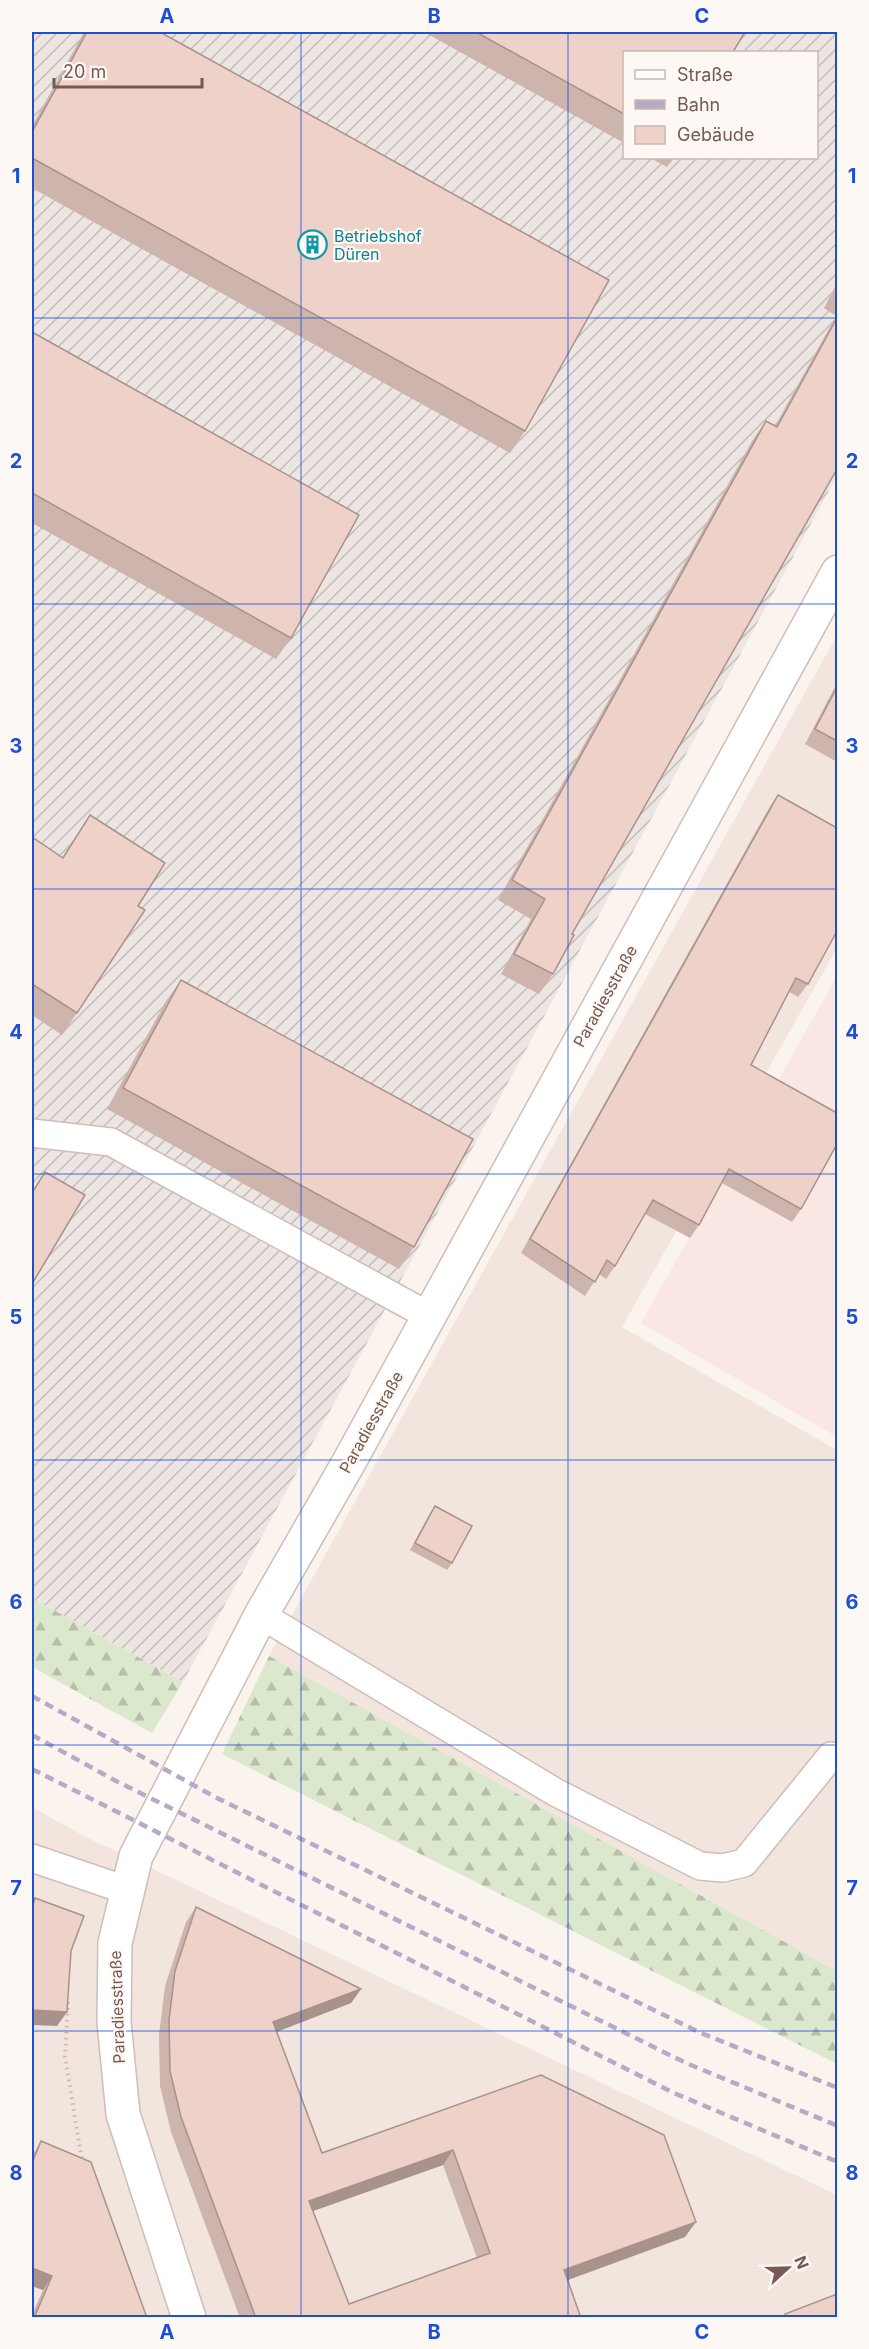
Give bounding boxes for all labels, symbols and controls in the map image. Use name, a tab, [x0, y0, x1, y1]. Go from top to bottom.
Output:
text: A	[160, 4, 175, 28]
text: B	[427, 4, 441, 28]
text: C	[695, 4, 709, 28]
scale bar	[54, 51, 202, 89]
legend	[623, 51, 818, 159]
text: 20 m	[63, 61, 106, 82]
text: Straße	[677, 64, 733, 85]
text: Bahn	[677, 94, 720, 115]
text: Gebäude	[677, 124, 754, 145]
text: 1	[12, 164, 20, 188]
text: 1	[848, 164, 856, 188]
place label: Betriebshof Düren	[334, 226, 422, 264]
building icon: Betriebshof Düren	[297, 229, 329, 261]
text: 2	[10, 449, 22, 473]
text: 2	[846, 449, 858, 473]
text: 3	[10, 734, 22, 758]
text: 3	[846, 734, 858, 758]
street label: Paradiesstraße	[569, 942, 641, 1050]
text: 4	[9, 1020, 23, 1044]
text: 4	[845, 1020, 859, 1044]
text: 5	[10, 1305, 22, 1329]
text: 5	[846, 1305, 858, 1329]
street label: Paradiesstraße	[335, 1368, 407, 1476]
text: 6	[10, 1590, 23, 1614]
text: 6	[846, 1590, 859, 1614]
text: 7	[10, 1876, 22, 1900]
text: 7	[846, 1876, 858, 1900]
street label: Paradiesstraße	[105, 1950, 129, 2064]
text: 8	[9, 2161, 23, 2185]
text: 8	[845, 2161, 859, 2185]
north arrow	[758, 2238, 818, 2298]
text: N	[790, 2253, 813, 2272]
text: A	[160, 2320, 175, 2344]
text: B	[427, 2320, 441, 2344]
text: C	[695, 2320, 709, 2344]

